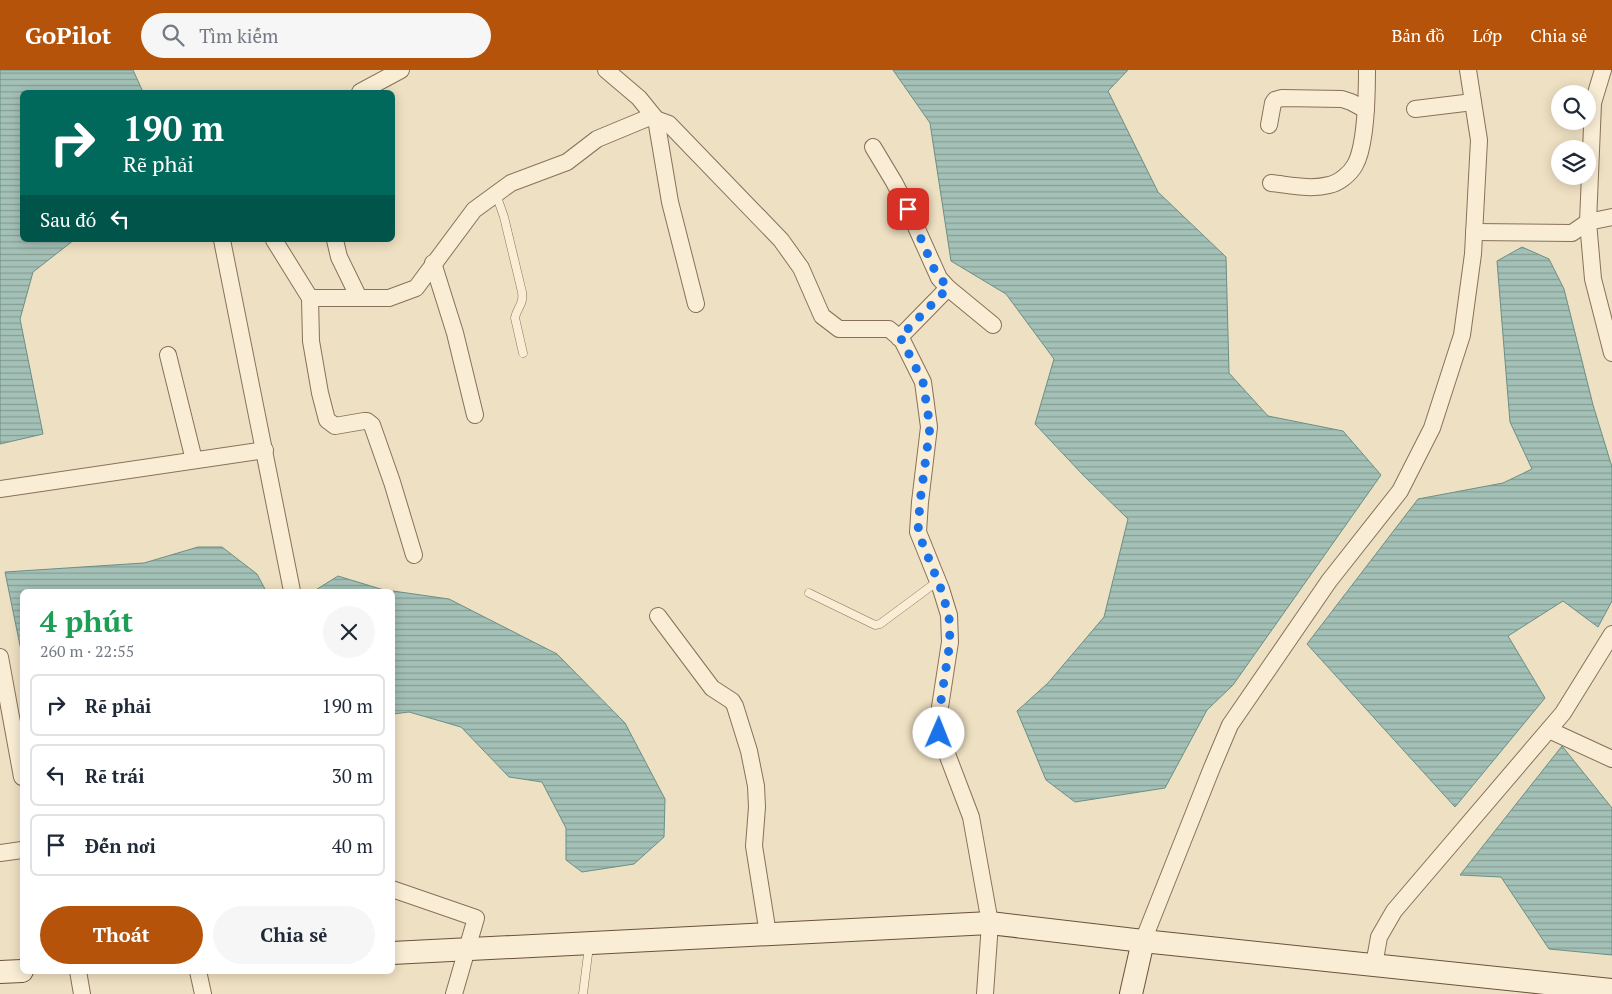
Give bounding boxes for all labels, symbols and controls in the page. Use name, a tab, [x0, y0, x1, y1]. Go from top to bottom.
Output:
search box	[141, 13, 491, 58]
text: GoPilot	[25, 19, 111, 51]
icon: search	[159, 21, 187, 49]
text: Tìm kiếm	[199, 23, 279, 48]
text: Bản đồ	[1391, 23, 1445, 47]
text: Lớp	[1473, 23, 1502, 47]
text: Chia sẻ	[1530, 23, 1587, 47]
map controls	[1551, 85, 1596, 185]
button: search	[1551, 85, 1596, 130]
text: 190 m	[123, 105, 224, 151]
icon: right	[40, 110, 105, 175]
button: layers	[1551, 140, 1596, 185]
text: Rẽ phải	[123, 149, 194, 178]
pin	[887, 188, 929, 230]
icon: arrive	[894, 195, 922, 223]
icon: left	[106, 205, 134, 233]
text: Sau đó	[40, 207, 96, 232]
text: 4 phút	[40, 601, 133, 641]
button: close	[323, 606, 375, 658]
text: 260 m · 22:55	[40, 640, 134, 662]
icon: right	[42, 691, 70, 719]
text: Rẽ phải	[85, 693, 151, 718]
text: 190 m	[322, 693, 373, 718]
position arrow	[912, 706, 964, 758]
icon: left	[42, 761, 70, 789]
text: Rẽ trái	[85, 763, 144, 788]
text: 30 m	[332, 763, 373, 788]
icon: arrive	[42, 831, 70, 859]
text: Đến nơi	[85, 833, 156, 858]
text: 40 m	[332, 833, 373, 858]
button: Thoát	[40, 906, 203, 964]
button: Chia sẻ	[213, 906, 375, 964]

